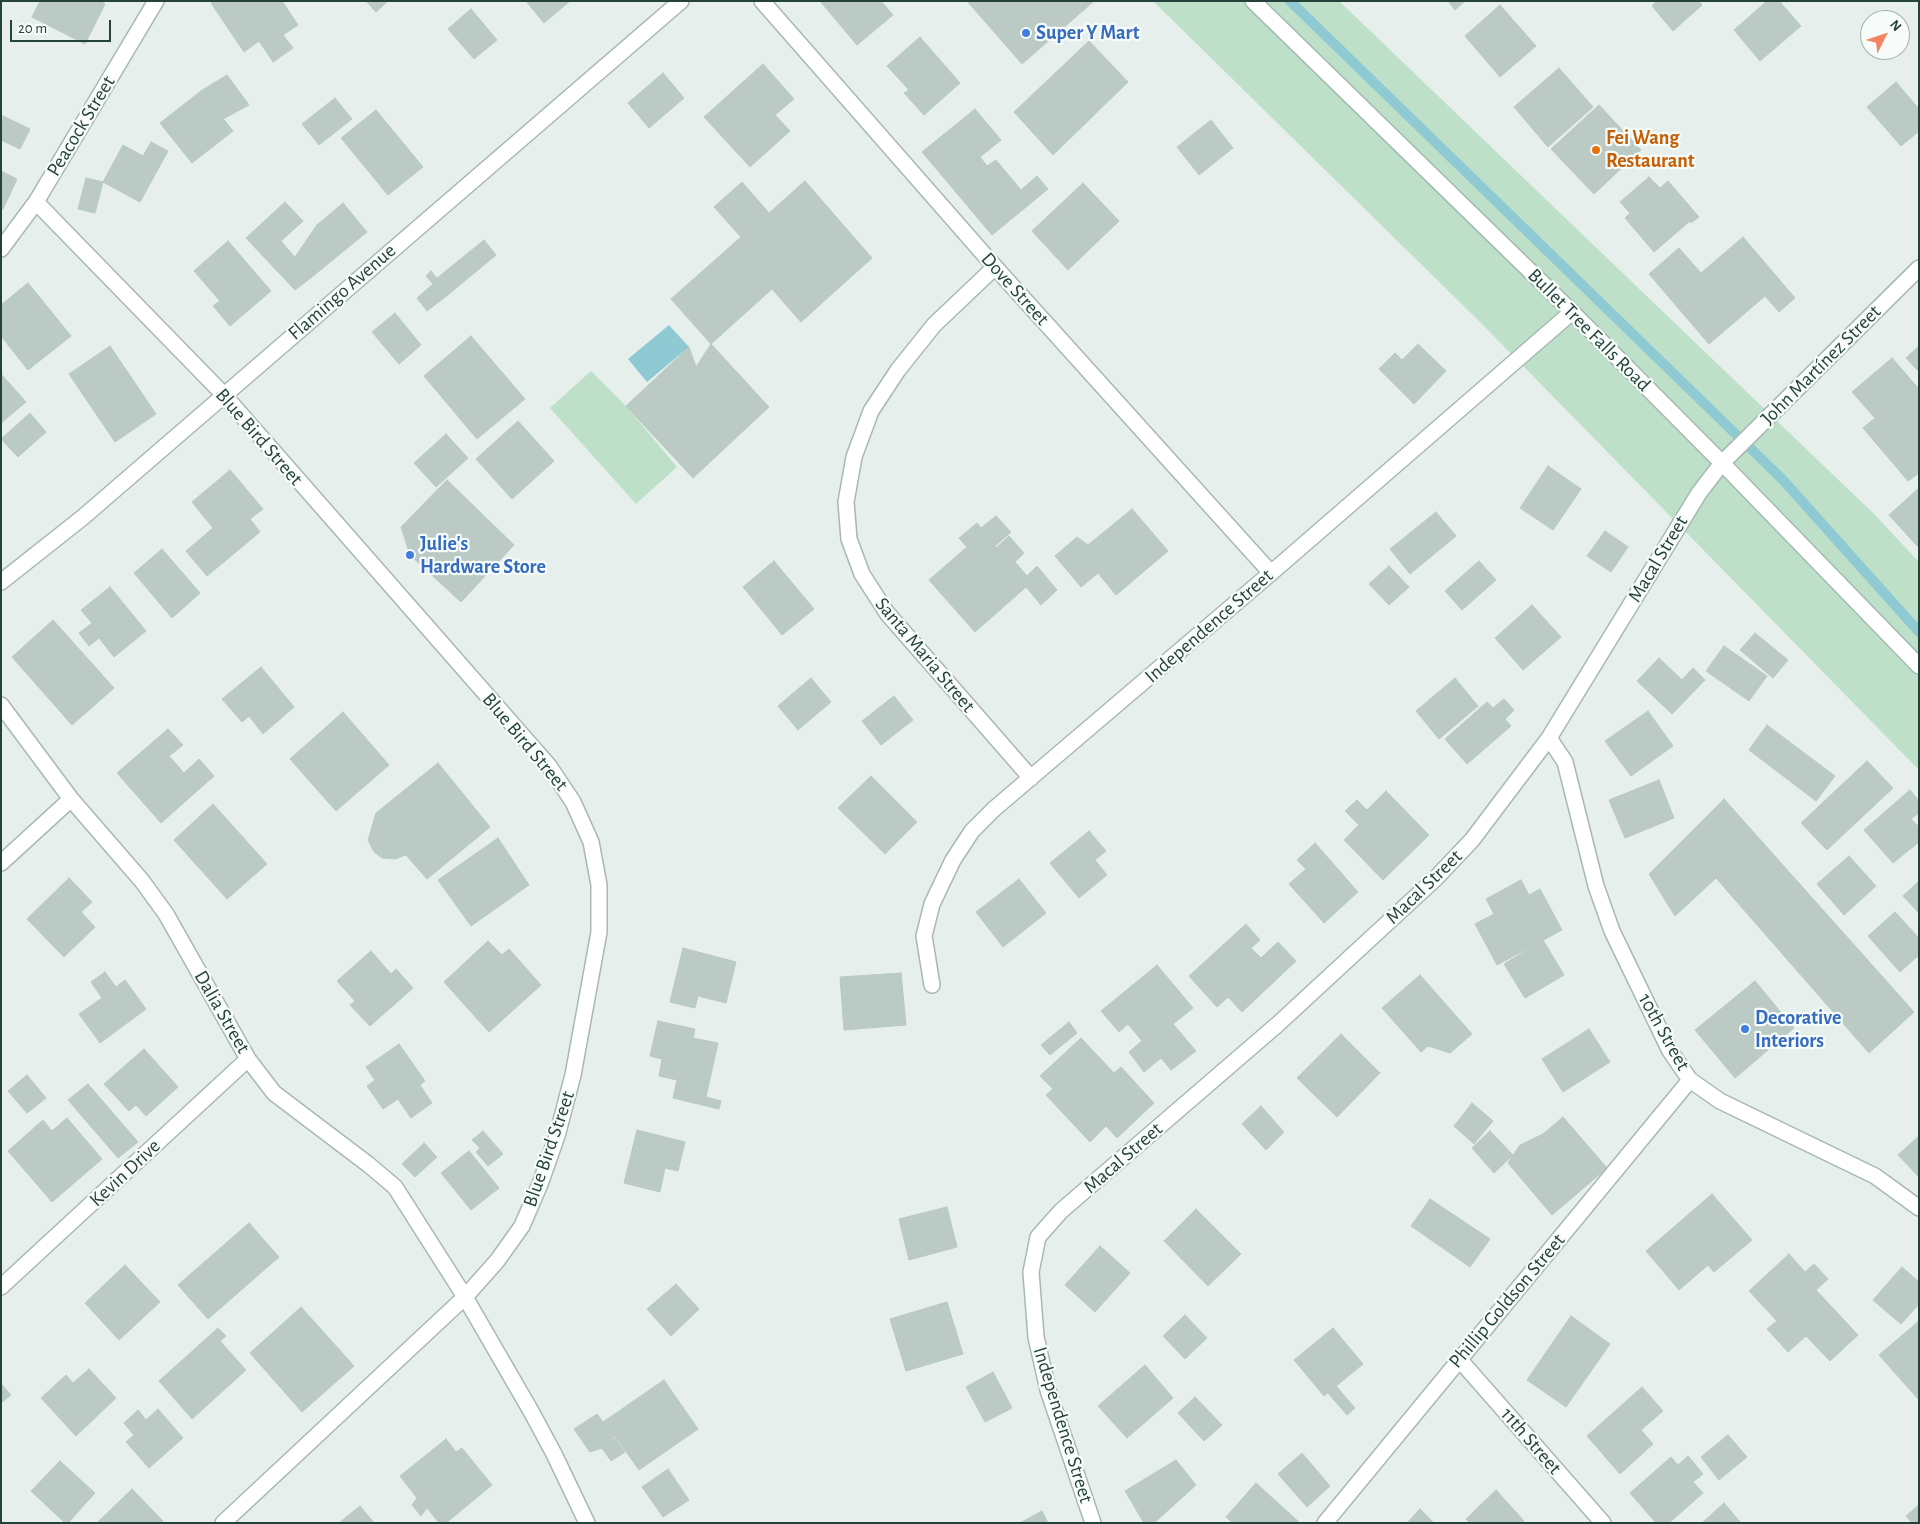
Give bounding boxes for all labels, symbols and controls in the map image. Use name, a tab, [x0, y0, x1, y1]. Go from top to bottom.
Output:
scale bar	[12, 10, 114, 42]
north arrow	[1860, 10, 1910, 60]
text: N	[1887, 18, 1904, 34]
text: 20 m	[18, 21, 47, 36]
place label: Super Y Mart	[1036, 21, 1139, 45]
marker: Super Y Mart	[1020, 27, 1032, 39]
street label: Peacock Street	[42, 72, 120, 180]
place label: Fei Wang Restaurant	[1606, 126, 1695, 173]
marker: Fei Wang Restaurant	[1590, 144, 1602, 156]
street label: Flamingo Avenue	[283, 239, 401, 345]
street label: Dove Street	[976, 247, 1054, 331]
street label: Bullet Tree Falls Road	[1522, 263, 1656, 397]
street label: John Martínez Street	[1756, 300, 1886, 430]
street label: Blue Bird Street	[210, 383, 308, 491]
street label: Macal Street	[1623, 511, 1693, 607]
place label: Julie's Hardware Store	[420, 532, 546, 579]
marker: Julie's Hardware Store	[404, 549, 416, 561]
street label: Independence Street	[1140, 564, 1278, 688]
street label: Santa Maria Street	[870, 593, 980, 717]
street label: Blue Bird Street	[477, 688, 573, 796]
street label: Macal Street	[1381, 845, 1467, 929]
street label: Dalia Street	[189, 966, 255, 1058]
street label: 10th Street	[1633, 989, 1695, 1075]
place label: Decorative Interiors	[1755, 1006, 1841, 1053]
marker: Decorative Interiors	[1739, 1023, 1751, 1035]
street label: Blue Bird Street	[518, 1088, 580, 1210]
street label: Macal Street	[1079, 1117, 1167, 1199]
street label: Kevin Drive	[85, 1134, 165, 1212]
street label: Phillip Goldson Street	[1444, 1229, 1570, 1373]
street label: Independence Street	[1028, 1344, 1098, 1506]
street label: 11th Street	[1495, 1403, 1567, 1479]

